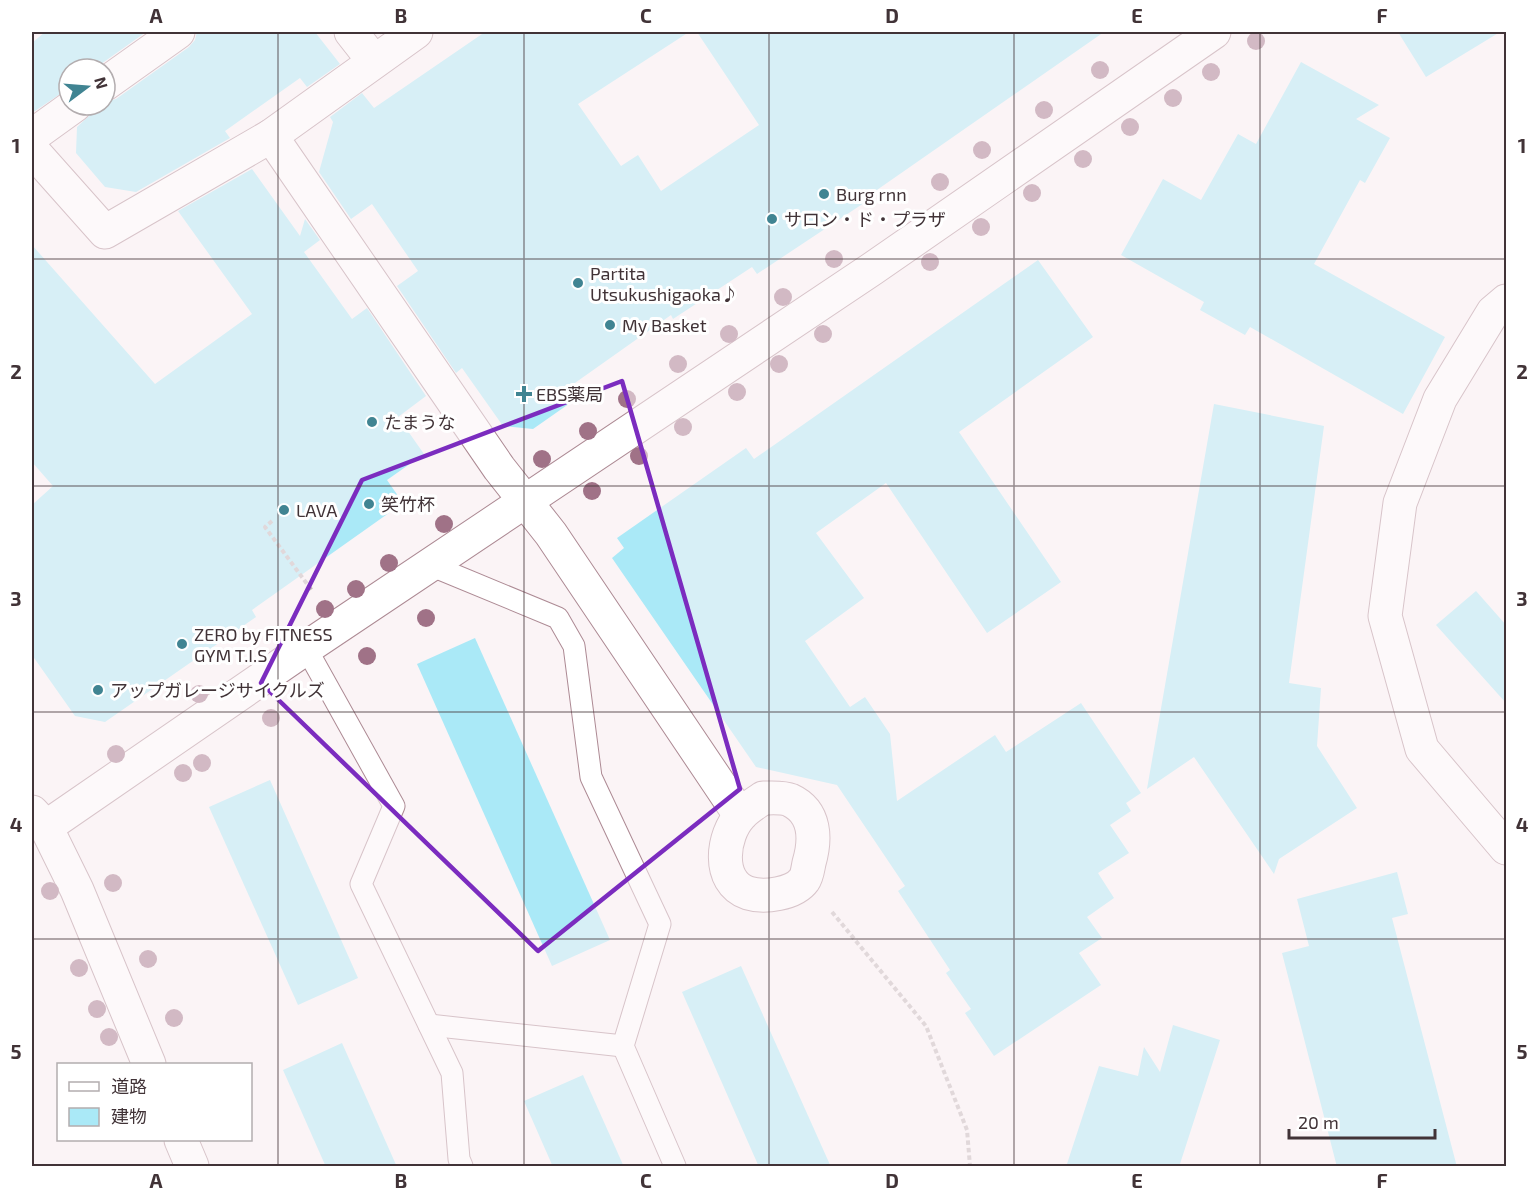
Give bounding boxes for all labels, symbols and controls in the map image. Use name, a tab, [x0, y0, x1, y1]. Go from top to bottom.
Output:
text: A	[149, 3, 163, 27]
text: B	[395, 3, 407, 27]
text: C	[640, 3, 652, 27]
text: D	[885, 3, 899, 27]
text: E	[1131, 3, 1143, 27]
text: F	[1376, 3, 1388, 27]
north arrow	[57, 57, 117, 117]
text: N	[91, 75, 113, 91]
text: 1	[12, 133, 20, 157]
text: 1	[1518, 133, 1526, 157]
place label: Burg rnn	[836, 183, 907, 205]
marker: Burg rnn	[817, 187, 831, 201]
place label: サロン・ド・プラザ	[784, 208, 946, 230]
marker: サロン・ド・プラザ	[765, 212, 779, 226]
place label: Partita Utsukushigaoka♪	[590, 262, 739, 305]
marker: Partita Utsukushigaoka♪	[571, 276, 585, 290]
place label: My Basket	[622, 314, 707, 336]
marker: My Basket	[603, 318, 617, 332]
text: 2	[10, 359, 22, 383]
text: 2	[1516, 359, 1528, 383]
place label: EBS薬局	[536, 383, 603, 405]
marker: EBS薬局	[517, 387, 531, 401]
place label: たまうな	[384, 411, 455, 433]
marker: たまうな	[365, 415, 379, 429]
place label: 笑竹杯	[381, 493, 435, 515]
marker: 笑竹杯	[362, 497, 376, 511]
place label: LAVA	[296, 499, 338, 521]
marker: LAVA	[277, 503, 291, 517]
text: 3	[10, 586, 22, 610]
text: 3	[1516, 586, 1528, 610]
place label: ZERO by FITNESS GYM T.I.S	[194, 623, 333, 666]
marker: ZERO by FITNESS GYM T.I.S	[175, 637, 189, 651]
place label: アップガレージサイクルズ	[110, 679, 325, 701]
marker: アップガレージサイクルズ	[91, 683, 105, 697]
text: 4	[10, 812, 23, 836]
text: 4	[1516, 812, 1529, 836]
text: 5	[10, 1039, 22, 1063]
text: 5	[1516, 1039, 1528, 1063]
legend	[57, 1063, 252, 1141]
text: 道路	[111, 1075, 147, 1097]
scale bar	[1289, 1102, 1434, 1140]
text: 建物	[111, 1105, 147, 1127]
text: 20 m	[1298, 1111, 1339, 1133]
text: A	[149, 1168, 163, 1192]
text: B	[395, 1168, 407, 1192]
text: C	[640, 1168, 652, 1192]
text: D	[885, 1168, 899, 1192]
text: E	[1131, 1168, 1143, 1192]
text: F	[1376, 1168, 1388, 1192]

